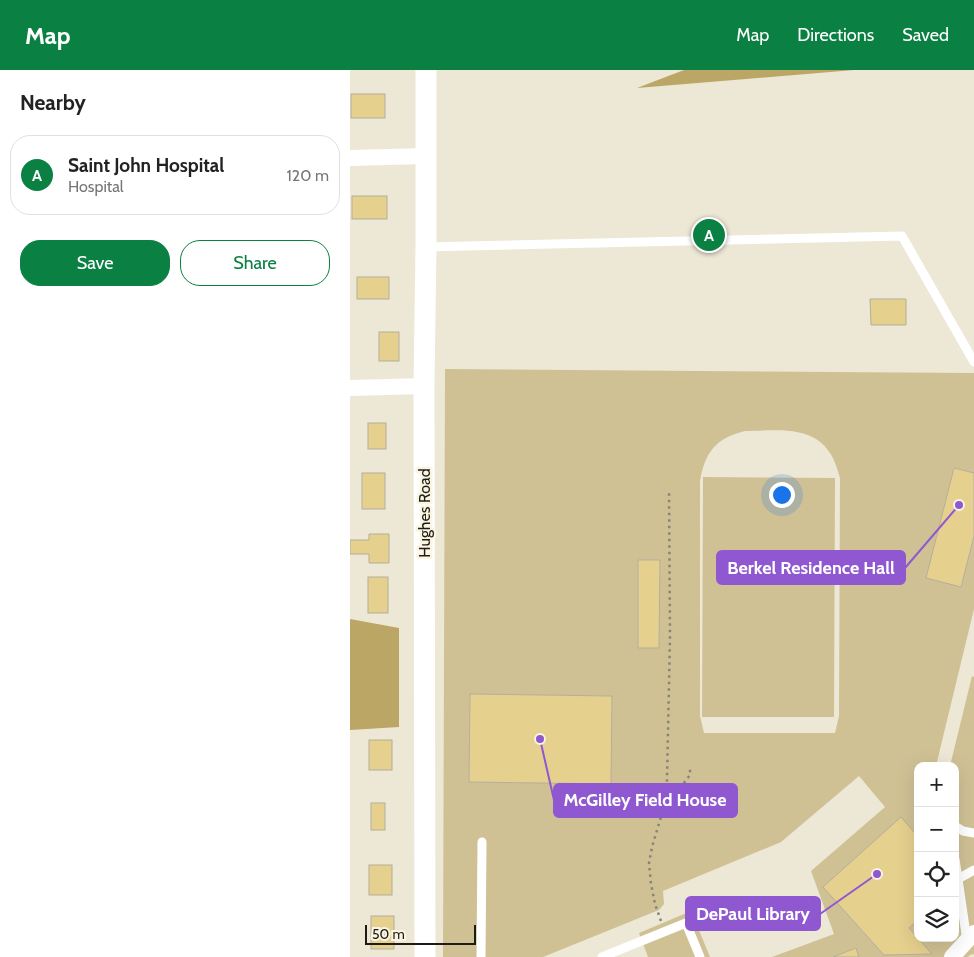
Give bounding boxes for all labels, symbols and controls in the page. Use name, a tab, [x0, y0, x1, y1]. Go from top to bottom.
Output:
text: Map	[25, 21, 71, 50]
text: Map	[736, 24, 769, 46]
text: Directions	[797, 24, 874, 46]
text: Saved	[902, 24, 949, 46]
text: Nearby	[20, 90, 86, 115]
text: Saint John Hospital	[68, 154, 224, 177]
text: A	[32, 166, 42, 185]
text: 120 m	[287, 166, 329, 185]
text: Hospital	[68, 177, 124, 196]
pin: A	[693, 216, 725, 254]
button: Save	[20, 240, 170, 286]
button: Share	[180, 240, 330, 286]
street label: Hughes Road	[415, 468, 434, 558]
your location	[769, 482, 795, 508]
callout: Berkel Residence Hall	[717, 551, 905, 584]
text: Berkel Residence Hall	[727, 557, 895, 579]
map controls	[914, 762, 959, 942]
button: +	[914, 762, 959, 807]
callout: McGilley Field House	[554, 784, 737, 817]
text: McGilley Field House	[564, 789, 727, 811]
button: −	[914, 807, 959, 852]
button: locate	[914, 852, 959, 897]
callout: DePaul Library	[686, 897, 820, 930]
button: layers	[914, 897, 959, 942]
text: DePaul Library	[696, 903, 810, 925]
scale bar	[365, 922, 476, 945]
text: 50 m	[372, 925, 405, 943]

